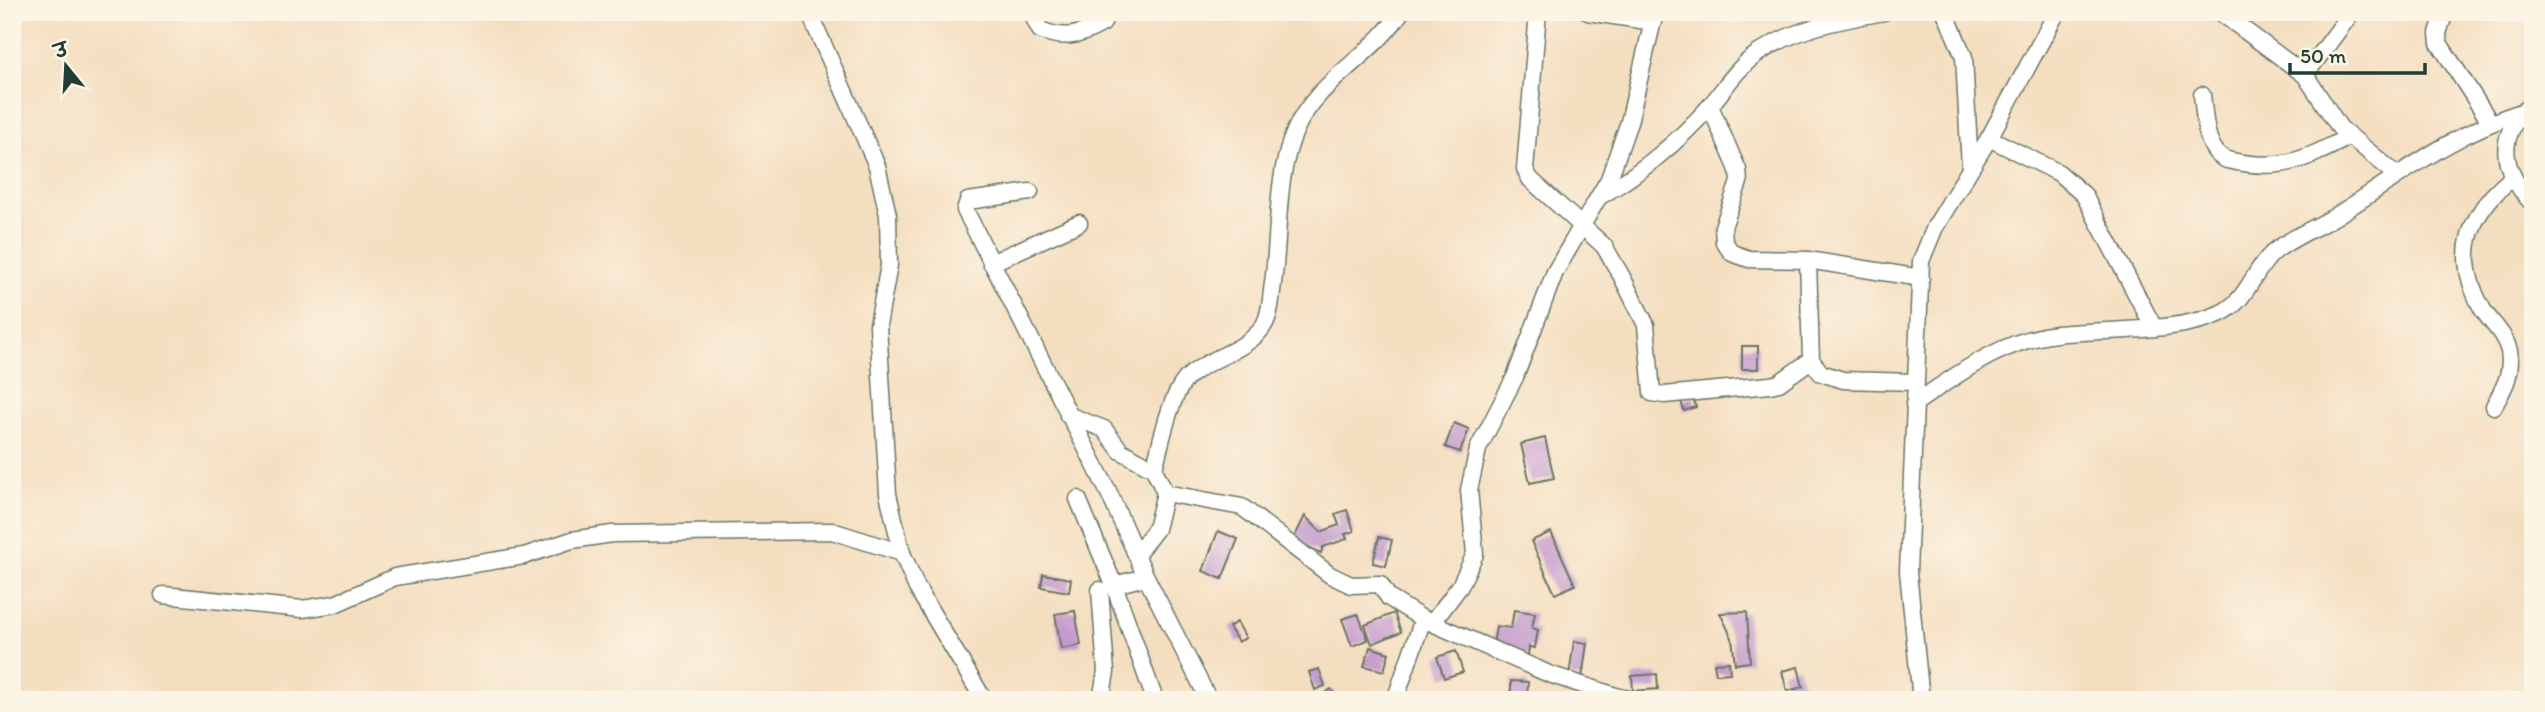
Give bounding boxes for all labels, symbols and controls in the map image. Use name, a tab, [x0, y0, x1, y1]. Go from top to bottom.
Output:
north arrow	[32, 32, 102, 102]
scale bar	[2290, 32, 2424, 76]
text: उ	[49, 37, 73, 64]
text: 50 m	[2300, 43, 2347, 68]

